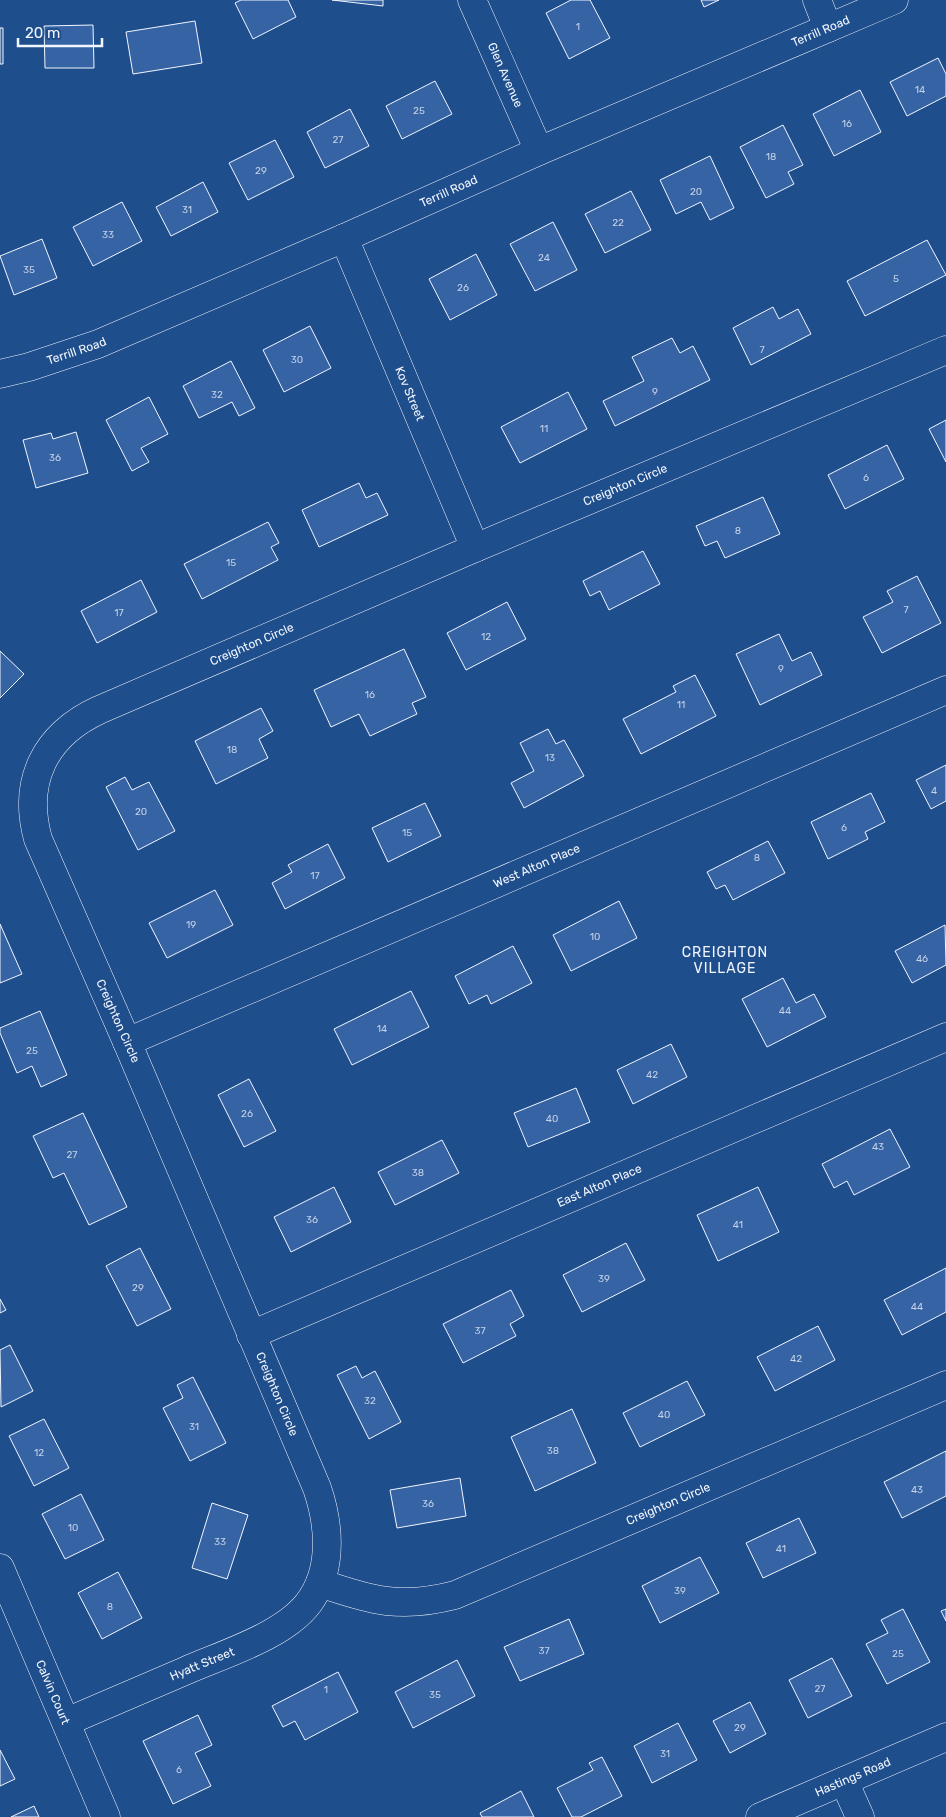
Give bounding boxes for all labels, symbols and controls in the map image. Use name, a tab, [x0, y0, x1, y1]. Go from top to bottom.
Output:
street label: Terrill Road	[789, 13, 852, 50]
scale bar	[18, 15, 101, 47]
house number: 1	[576, 21, 580, 33]
text: 20 m	[25, 24, 60, 42]
street label: Glen Avenue	[485, 40, 526, 110]
house number: 14	[915, 84, 925, 96]
house number: 25	[413, 105, 425, 117]
house number: 16	[842, 118, 852, 130]
house number: 27	[333, 134, 344, 146]
house number: 18	[766, 151, 776, 163]
house number: 29	[255, 165, 267, 177]
street label: Terrill Road	[418, 172, 480, 210]
house number: 20	[690, 186, 702, 198]
house number: 31	[182, 204, 192, 216]
house number: 22	[612, 217, 624, 229]
house number: 33	[102, 229, 114, 241]
house number: 24	[538, 252, 550, 264]
house number: 35	[23, 264, 35, 276]
house number: 5	[893, 273, 899, 285]
house number: 26	[457, 282, 469, 294]
street label: Terrill Road	[45, 334, 108, 368]
house number: 7	[759, 344, 765, 356]
house number: 30	[291, 354, 303, 366]
street label: Kov Street	[392, 364, 428, 423]
house number: 9	[652, 386, 658, 398]
house number: 32	[211, 389, 223, 401]
house number: 11	[540, 423, 548, 435]
house number: 36	[49, 452, 61, 464]
street label: Creighton Circle	[581, 461, 670, 509]
house number: 6	[863, 472, 869, 484]
house number: 8	[735, 525, 741, 537]
house number: 15	[226, 557, 236, 569]
house number: 7	[903, 604, 909, 616]
house number: 17	[114, 607, 124, 619]
street label: Creighton Circle	[208, 620, 296, 668]
house number: 12	[481, 631, 491, 643]
house number: 9	[778, 663, 784, 675]
house number: 16	[365, 689, 375, 701]
house number: 11	[677, 699, 685, 711]
house number: 18	[227, 744, 237, 756]
house number: 13	[545, 752, 555, 764]
house number: 4	[931, 785, 937, 797]
house number: 20	[135, 806, 147, 818]
house number: 6	[841, 822, 847, 834]
house number: 15	[402, 827, 412, 839]
street label: West Alton Place	[491, 841, 582, 891]
house number: 8	[754, 852, 760, 864]
house number: 17	[310, 870, 320, 882]
house number: 19	[186, 919, 196, 931]
house number: 10	[590, 931, 600, 943]
district label: CREIGHTON VILLAGE	[682, 944, 768, 977]
house number: 46	[916, 953, 928, 965]
street label: Creighton Circle	[93, 977, 143, 1065]
house number: 44	[779, 1005, 791, 1017]
house number: 14	[377, 1023, 387, 1035]
house number: 25	[26, 1045, 38, 1057]
house number: 42	[646, 1069, 658, 1081]
house number: 26	[241, 1108, 253, 1120]
house number: 40	[546, 1113, 558, 1125]
house number: 43	[872, 1141, 884, 1153]
house number: 27	[67, 1149, 78, 1161]
street label: East Alton Place	[555, 1161, 644, 1210]
house number: 38	[412, 1167, 424, 1179]
house number: 36	[306, 1214, 318, 1226]
house number: 41	[733, 1219, 743, 1231]
house number: 39	[598, 1273, 610, 1285]
house number: 29	[132, 1282, 144, 1294]
house number: 44	[911, 1301, 923, 1313]
house number: 37	[474, 1325, 486, 1337]
street label: Creighton Circle	[253, 1350, 301, 1438]
house number: 42	[790, 1353, 802, 1365]
house number: 32	[364, 1395, 376, 1407]
house number: 40	[658, 1409, 670, 1421]
house number: 31	[189, 1421, 199, 1433]
house number: 38	[547, 1445, 559, 1457]
house number: 12	[34, 1447, 44, 1459]
street label: Creighton Circle	[624, 1480, 713, 1528]
house number: 43	[911, 1484, 923, 1496]
house number: 36	[422, 1498, 434, 1510]
house number: 10	[68, 1522, 78, 1534]
house number: 33	[214, 1536, 226, 1548]
house number: 41	[776, 1543, 786, 1555]
house number: 39	[674, 1585, 686, 1597]
house number: 8	[107, 1601, 113, 1613]
street label: Hyatt Street	[168, 1644, 237, 1684]
house number: 37	[538, 1645, 550, 1657]
house number: 25	[892, 1648, 904, 1660]
street label: Calvin Court	[33, 1658, 73, 1727]
house number: 27	[815, 1683, 826, 1695]
house number: 1	[324, 1684, 328, 1696]
house number: 35	[429, 1689, 441, 1701]
house number: 29	[734, 1722, 746, 1734]
house number: 31	[660, 1748, 670, 1760]
street label: Hastings Road	[813, 1755, 893, 1800]
house number: 6	[176, 1764, 182, 1776]

